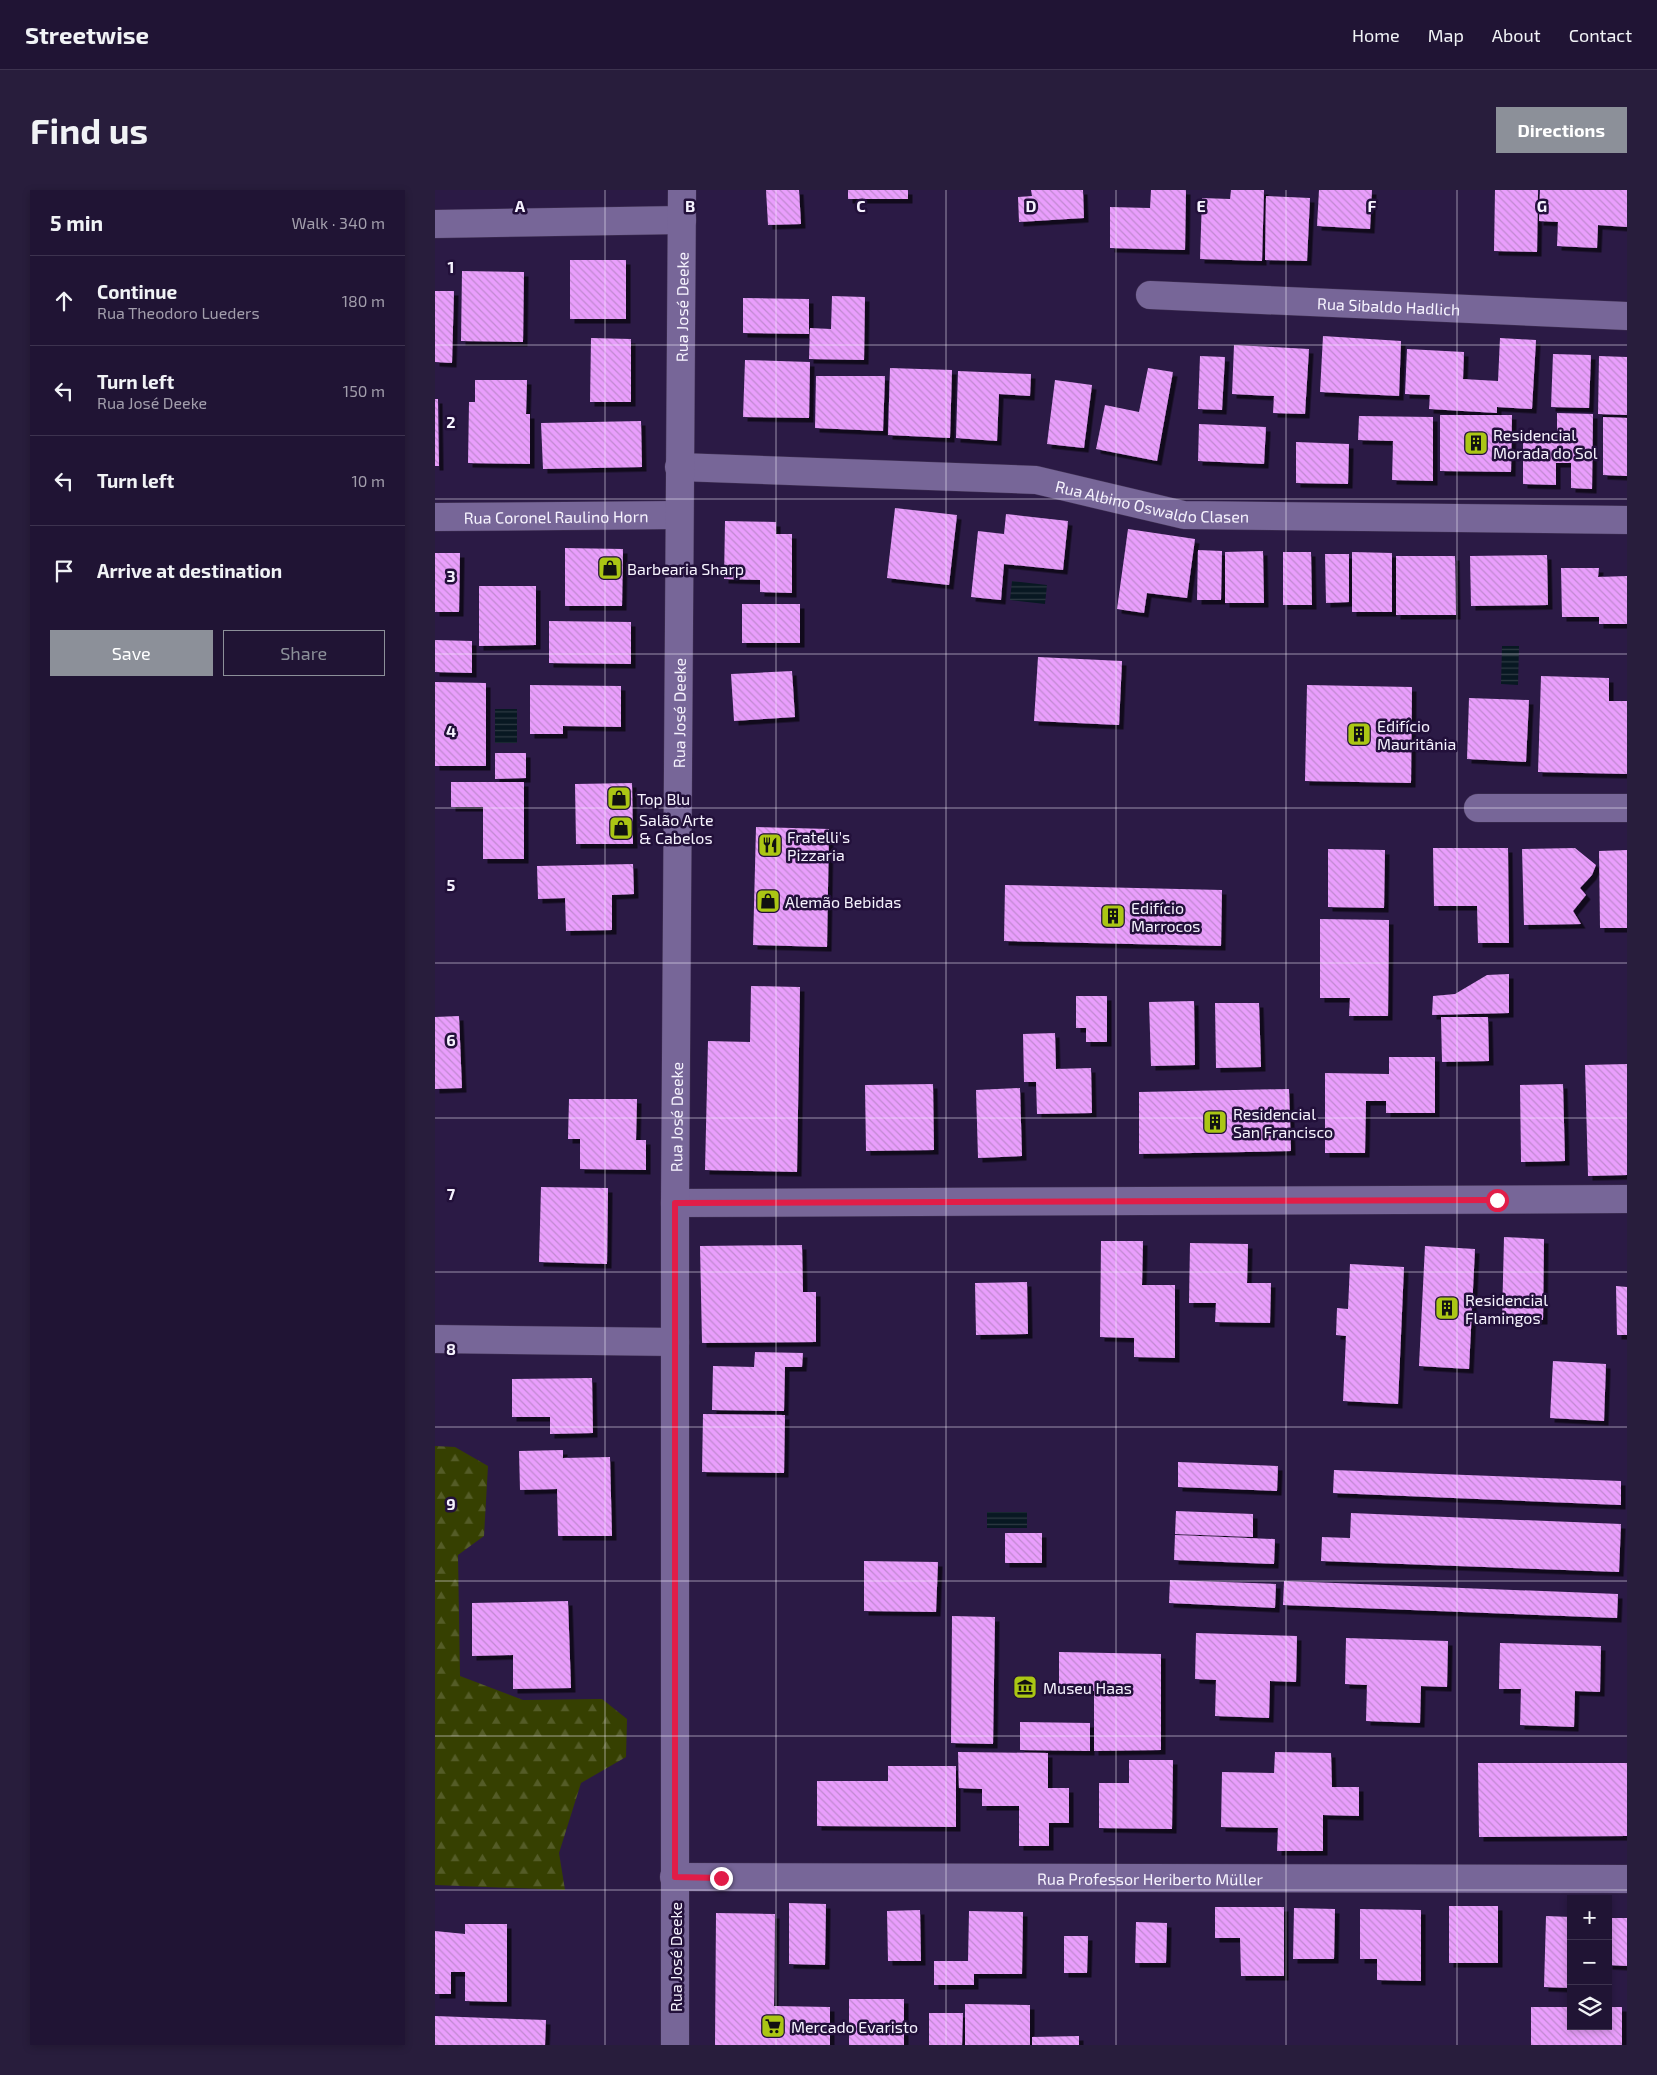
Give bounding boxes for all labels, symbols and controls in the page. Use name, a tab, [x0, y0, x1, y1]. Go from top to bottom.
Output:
text: Streetwise	[25, 20, 149, 49]
text: Home	[1352, 24, 1400, 46]
text: Map	[1428, 24, 1464, 46]
text: About	[1492, 24, 1541, 46]
text: Contact	[1569, 24, 1632, 46]
button: Directions	[1496, 107, 1627, 153]
text: Find us	[30, 109, 148, 151]
text: A	[515, 196, 526, 215]
text: B	[685, 196, 695, 215]
text: C	[856, 196, 866, 215]
text: D	[1026, 196, 1037, 215]
text: E	[1196, 196, 1206, 215]
text: F	[1368, 196, 1377, 215]
text: G	[1537, 196, 1547, 215]
text: 5 min	[50, 210, 103, 235]
text: Walk · 340 m	[292, 213, 385, 232]
street label: Rua José Deeke	[671, 252, 691, 362]
text: 1	[448, 257, 454, 276]
text: Continue	[97, 280, 177, 303]
icon: ahead	[50, 287, 78, 315]
text: 180 m	[342, 291, 385, 310]
street label: Rua Sibaldo Hadlich	[1317, 293, 1461, 318]
text: Rua Theodoro Lueders	[97, 303, 260, 322]
text: Turn left	[97, 370, 174, 393]
icon: left	[50, 377, 78, 405]
text: 150 m	[343, 381, 385, 400]
text: Rua José Deeke	[97, 393, 207, 412]
text: 2	[446, 412, 456, 431]
place label: Residencial Morada do Sol	[1493, 425, 1598, 462]
building icon: Residencial Morada do Sol	[1463, 430, 1489, 456]
icon: left	[50, 467, 78, 495]
text: Turn left	[97, 469, 174, 492]
text: 10 m	[351, 471, 385, 490]
street label: Rua Albino Oswaldo Clasen	[1054, 475, 1249, 525]
street label: Rua Coronel Raulino Horn	[464, 506, 648, 526]
shop icon: Barbearia Sharp	[597, 555, 623, 581]
icon: arrive	[50, 557, 78, 585]
text: Arrive at destination	[97, 559, 282, 582]
place label: Barbearia Sharp	[627, 559, 744, 578]
text: 3	[446, 566, 456, 585]
button: Save	[50, 630, 213, 676]
button: Share	[223, 630, 385, 676]
street label: Rua José Deeke	[669, 658, 688, 768]
place label: Edifício Mauritânia	[1377, 716, 1456, 753]
text: 4	[446, 721, 456, 740]
building icon: Edifício Mauritânia	[1346, 721, 1372, 747]
shop icon: Top Blu	[606, 785, 632, 811]
place label: Top Blu	[637, 789, 690, 808]
place label: Salão Arte & Cabelos	[639, 810, 714, 847]
shop icon: Salão Arte & Cabelos	[608, 815, 634, 841]
place label: Fratelli's Pizzaria	[787, 827, 850, 864]
restaurant icon: Fratelli's Pizzaria	[757, 832, 783, 858]
text: 5	[447, 875, 456, 894]
shop icon: Alemão Bebidas	[755, 888, 781, 914]
place label: Alemão Bebidas	[785, 892, 901, 911]
place label: Edifício Marrocos	[1131, 898, 1200, 935]
building icon: Edifício Marrocos	[1100, 903, 1126, 929]
text: 6	[446, 1030, 456, 1049]
street label: Rua José Deeke	[666, 1062, 685, 1172]
place label: Residencial San Francisco	[1233, 1104, 1333, 1141]
building icon: Residencial San Francisco	[1202, 1109, 1228, 1135]
text: 7	[447, 1184, 456, 1203]
route start	[1486, 1189, 1509, 1212]
place label: Residencial Flamingos	[1465, 1290, 1548, 1327]
building icon: Residencial Flamingos	[1434, 1295, 1460, 1321]
text: 8	[446, 1339, 456, 1358]
text: 9	[446, 1494, 456, 1513]
museum icon: Museu Haas	[1012, 1674, 1038, 1700]
place label: Museu Haas	[1043, 1678, 1132, 1697]
route end	[710, 1867, 733, 1890]
street label: Rua Professor Heriberto Müller	[1037, 1868, 1264, 1888]
map controls	[1567, 1895, 1612, 2030]
button: +	[1567, 1895, 1612, 1940]
street label: Rua José Deeke	[666, 1902, 685, 2012]
button: −	[1567, 1940, 1612, 1985]
button: layers	[1567, 1985, 1612, 2030]
supermarket icon: Mercado Evaristo	[760, 2013, 786, 2039]
place label: Mercado Evaristo	[791, 2017, 918, 2036]

